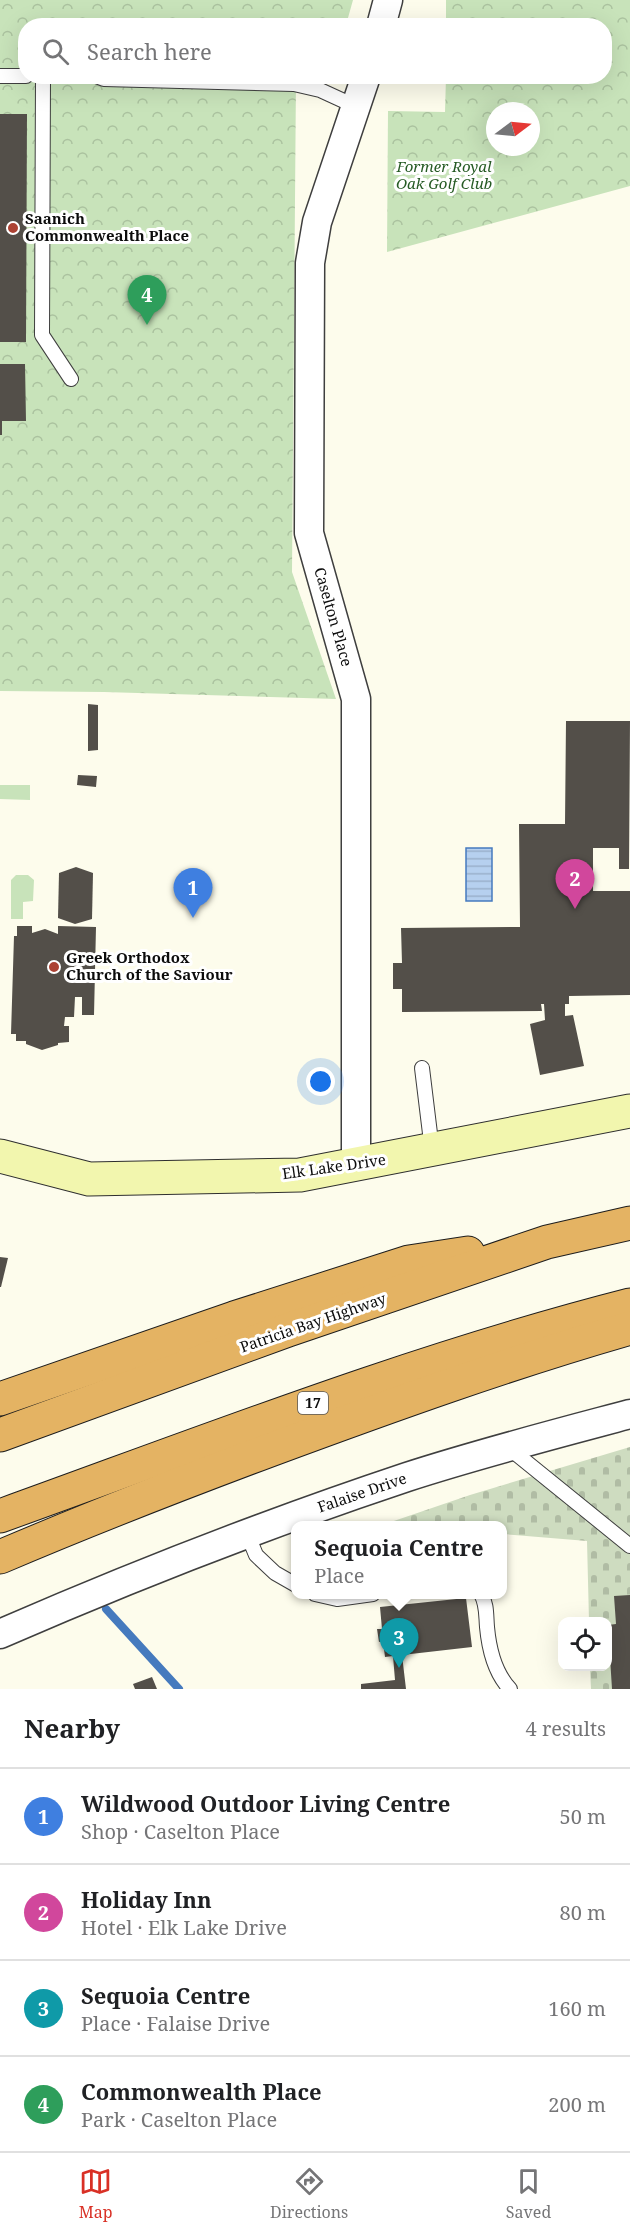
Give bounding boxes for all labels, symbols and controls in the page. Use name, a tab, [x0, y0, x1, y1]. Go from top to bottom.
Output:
search box	[18, 18, 612, 84]
icon: search	[39, 35, 72, 68]
text: Search here	[87, 36, 212, 66]
north arrow	[486, 102, 540, 156]
park label: Former Royal Oak Golf Club	[395, 156, 492, 193]
place label: Saanich Commonwealth Place	[25, 208, 189, 245]
marker: Saanich Commonwealth Place	[6, 221, 20, 235]
pin: 4	[128, 276, 166, 325]
street label: Caselton Place	[310, 565, 358, 669]
pin: 2	[556, 860, 594, 909]
pin: 1	[174, 868, 212, 918]
place label: Greek Orthodox Church of the Saviour	[66, 947, 233, 984]
marker: Greek Orthodox Church of the Saviour	[47, 960, 61, 974]
your location	[306, 1067, 335, 1096]
street label: Elk Lake Drive	[281, 1149, 387, 1183]
street label: Patricia Bay Highway	[237, 1287, 389, 1356]
road number: 17	[298, 1392, 328, 1414]
street label: Falaise Drive	[315, 1467, 409, 1517]
popup	[291, 1521, 507, 1599]
text: Sequoia Centre	[314, 1532, 484, 1562]
text: Place	[314, 1562, 364, 1589]
map controls	[558, 1617, 612, 1671]
button: locate	[558, 1617, 612, 1671]
pin: 3	[380, 1618, 418, 1668]
text: Nearby	[24, 1710, 120, 1746]
text: 4 results	[526, 1715, 606, 1742]
text: Wildwood Outdoor Living Centre	[81, 1788, 450, 1818]
text: 1	[38, 1803, 49, 1830]
text: 50 m	[560, 1803, 606, 1830]
text: Shop · Caselton Place	[81, 1818, 280, 1845]
text: Holiday Inn	[81, 1884, 212, 1914]
text: 2	[38, 1899, 49, 1926]
text: 80 m	[560, 1899, 606, 1926]
text: Hotel · Elk Lake Drive	[81, 1914, 287, 1941]
text: Sequoia Centre	[81, 1980, 250, 2010]
text: 3	[38, 1995, 49, 2022]
text: 160 m	[548, 1995, 606, 2022]
text: Place · Falaise Drive	[81, 2010, 270, 2037]
text: Commonwealth Place	[81, 2076, 322, 2106]
text: 4	[38, 2091, 49, 2118]
text: 200 m	[548, 2091, 606, 2118]
text: Park · Caselton Place	[81, 2106, 277, 2133]
tab: Map	[79, 2165, 113, 2223]
tab: Directions	[270, 2165, 348, 2223]
tab: Saved	[506, 2165, 551, 2223]

